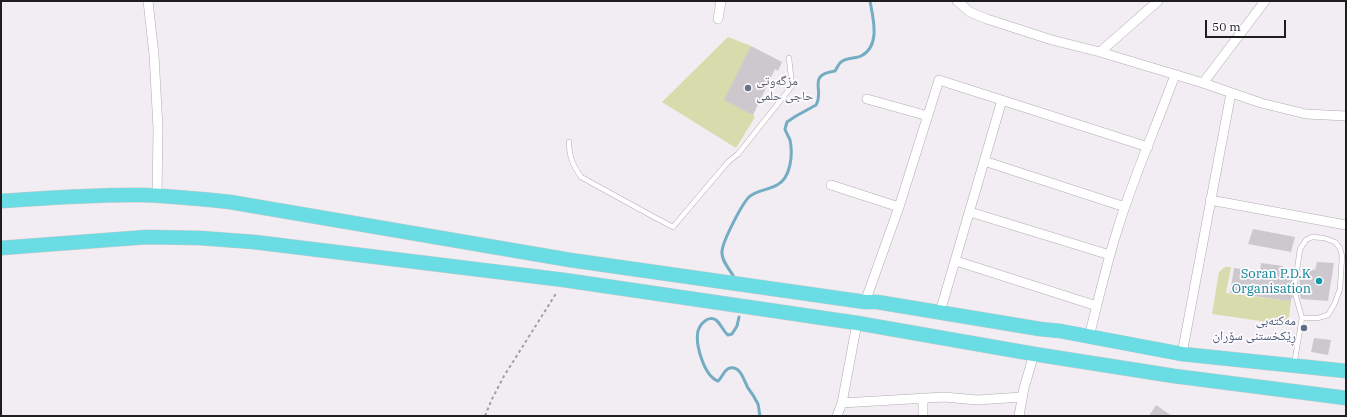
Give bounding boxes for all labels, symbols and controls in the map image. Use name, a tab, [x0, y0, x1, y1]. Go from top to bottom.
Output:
scale bar	[1207, 12, 1288, 38]
text: 50 m	[1212, 19, 1241, 34]
place label: مزگەوتی حاجی حلمی	[756, 73, 814, 104]
marker: مزگەوتی حاجی حلمی	[743, 83, 753, 93]
place label: Soran P.D.K Organisation	[1232, 266, 1311, 297]
marker: Soran P.D.K Organisation	[1314, 276, 1324, 286]
place label: مەکتەبی ڕێکخستنی سۆران	[1212, 313, 1296, 344]
marker: مەکتەبی ڕێکخستنی سۆران	[1299, 323, 1309, 333]

